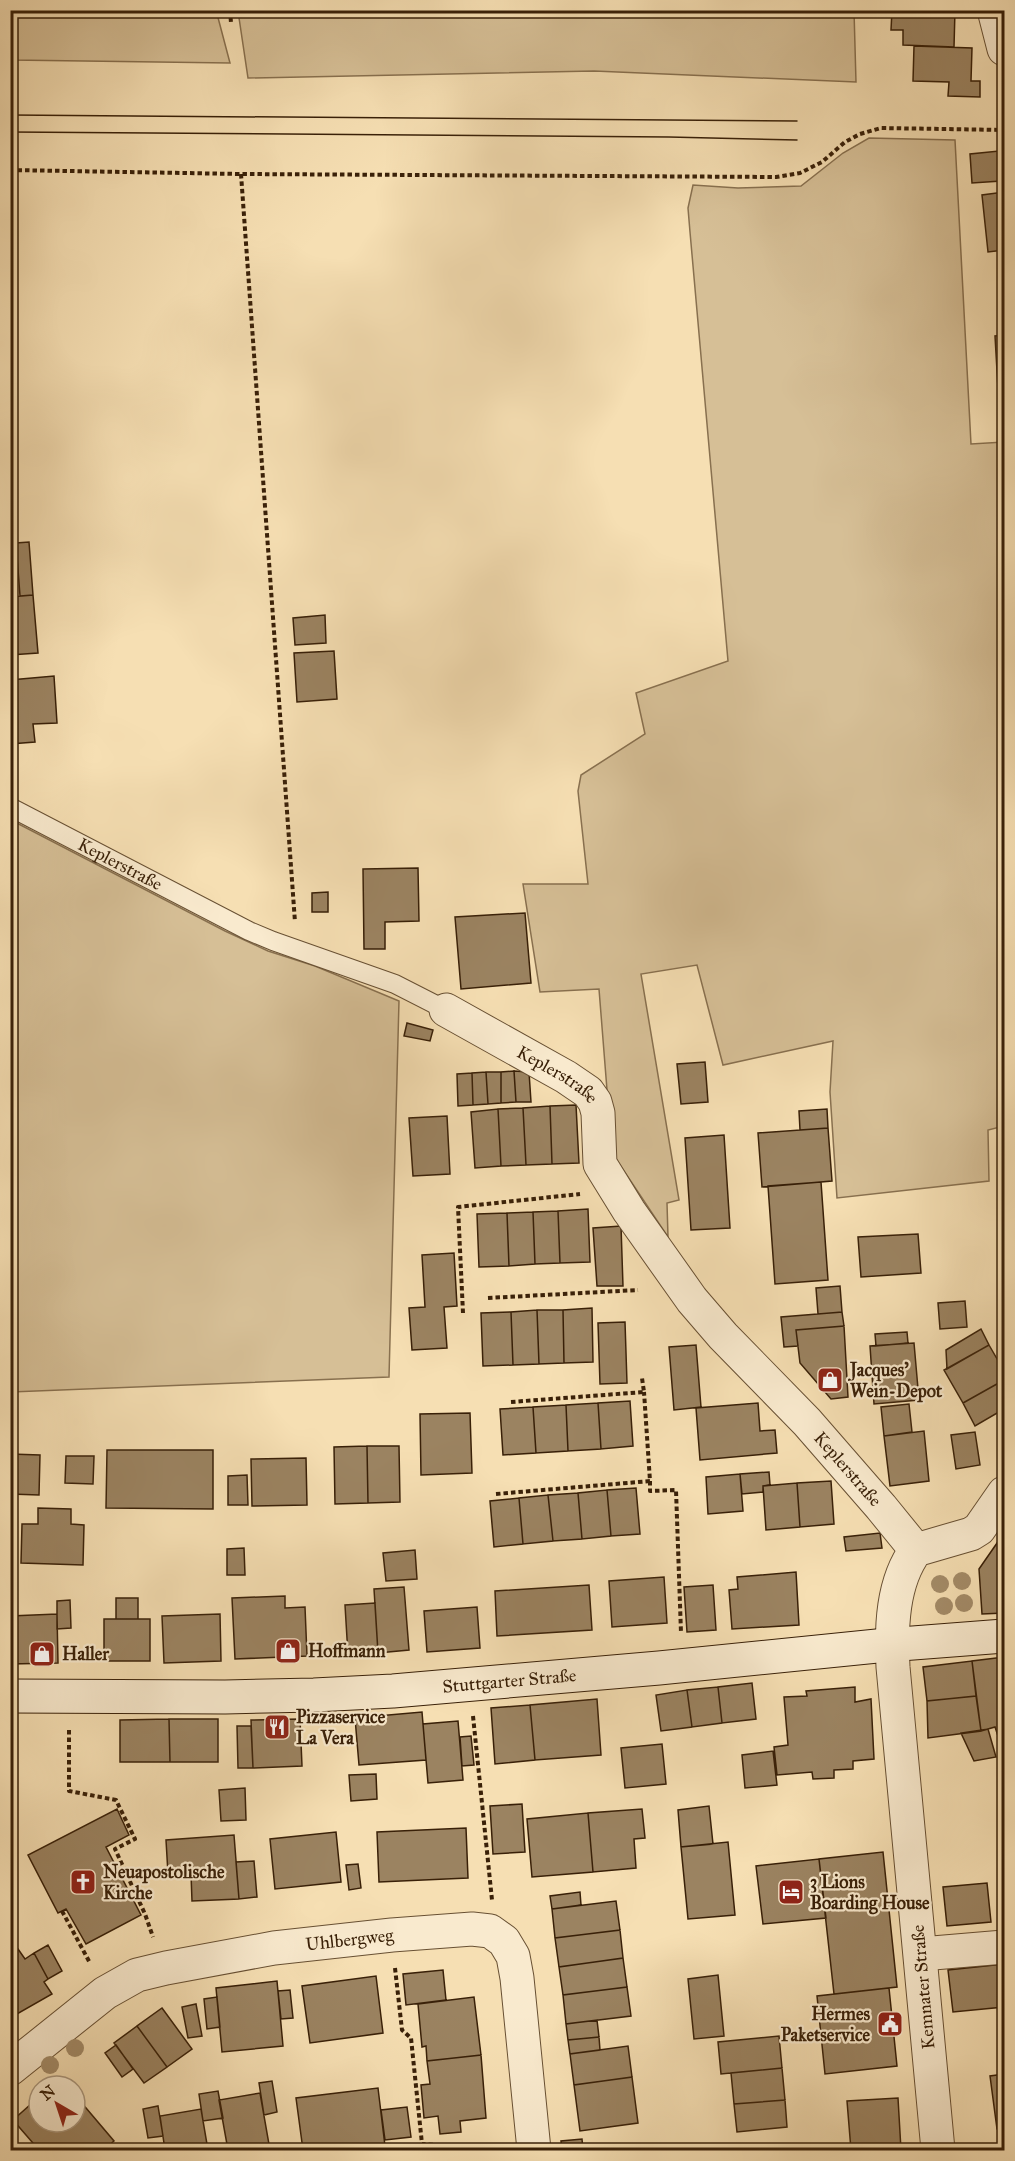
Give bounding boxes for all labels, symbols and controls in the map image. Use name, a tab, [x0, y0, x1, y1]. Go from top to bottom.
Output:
street label: Keplerstraße	[74, 833, 166, 895]
street label: Keplerstraße	[513, 1041, 603, 1107]
place label: Jacques’ Wein-Depot	[848, 1359, 943, 1403]
shop icon: Jacques’ Wein-Depot	[815, 1365, 845, 1395]
street label: Keplerstraße	[809, 1427, 886, 1511]
shop icon: Hoffmann	[273, 1636, 303, 1666]
shop icon: Haller	[27, 1639, 57, 1669]
place label: Hoffmann	[308, 1640, 386, 1662]
place label: Haller	[62, 1643, 110, 1665]
street label: Stuttgarter Straße	[442, 1664, 577, 1698]
place label: Pizzaservice La Vera	[296, 1706, 386, 1749]
restaurant icon: Pizzaservice La Vera	[262, 1712, 292, 1742]
place label: Neuapostolische Kirche	[103, 1861, 225, 1904]
church icon: Neuapostolische Kirche	[68, 1867, 98, 1897]
place label: 3 Lions Boarding House	[810, 1871, 930, 1915]
hotel icon: 3 Lions Boarding House	[776, 1877, 806, 1907]
street label: Uhlbergweg	[304, 1924, 395, 1955]
street label: Kemnater Straße	[907, 1924, 939, 2050]
place label: Hermes Paketservice	[781, 2003, 870, 2046]
public building icon: Hermes Paketservice	[875, 2009, 905, 2039]
north arrow	[27, 2074, 87, 2134]
text: N	[37, 2081, 59, 2104]

